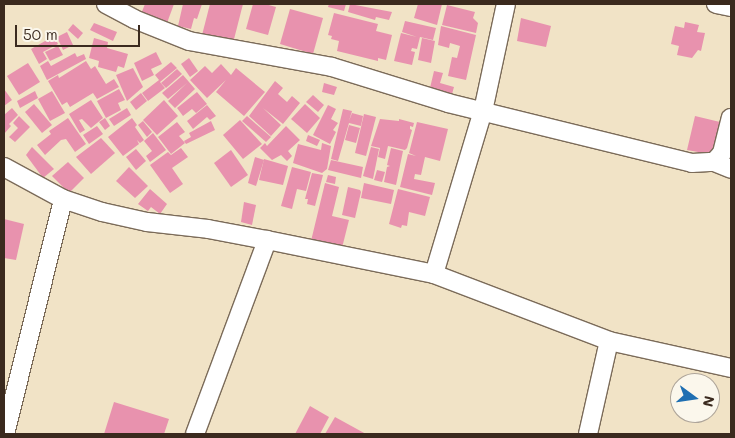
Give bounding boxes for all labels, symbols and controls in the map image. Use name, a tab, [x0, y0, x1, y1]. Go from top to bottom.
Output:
scale bar	[18, 15, 142, 47]
text: 50 m	[23, 24, 58, 44]
north arrow	[670, 373, 720, 423]
text: N	[699, 394, 720, 409]

